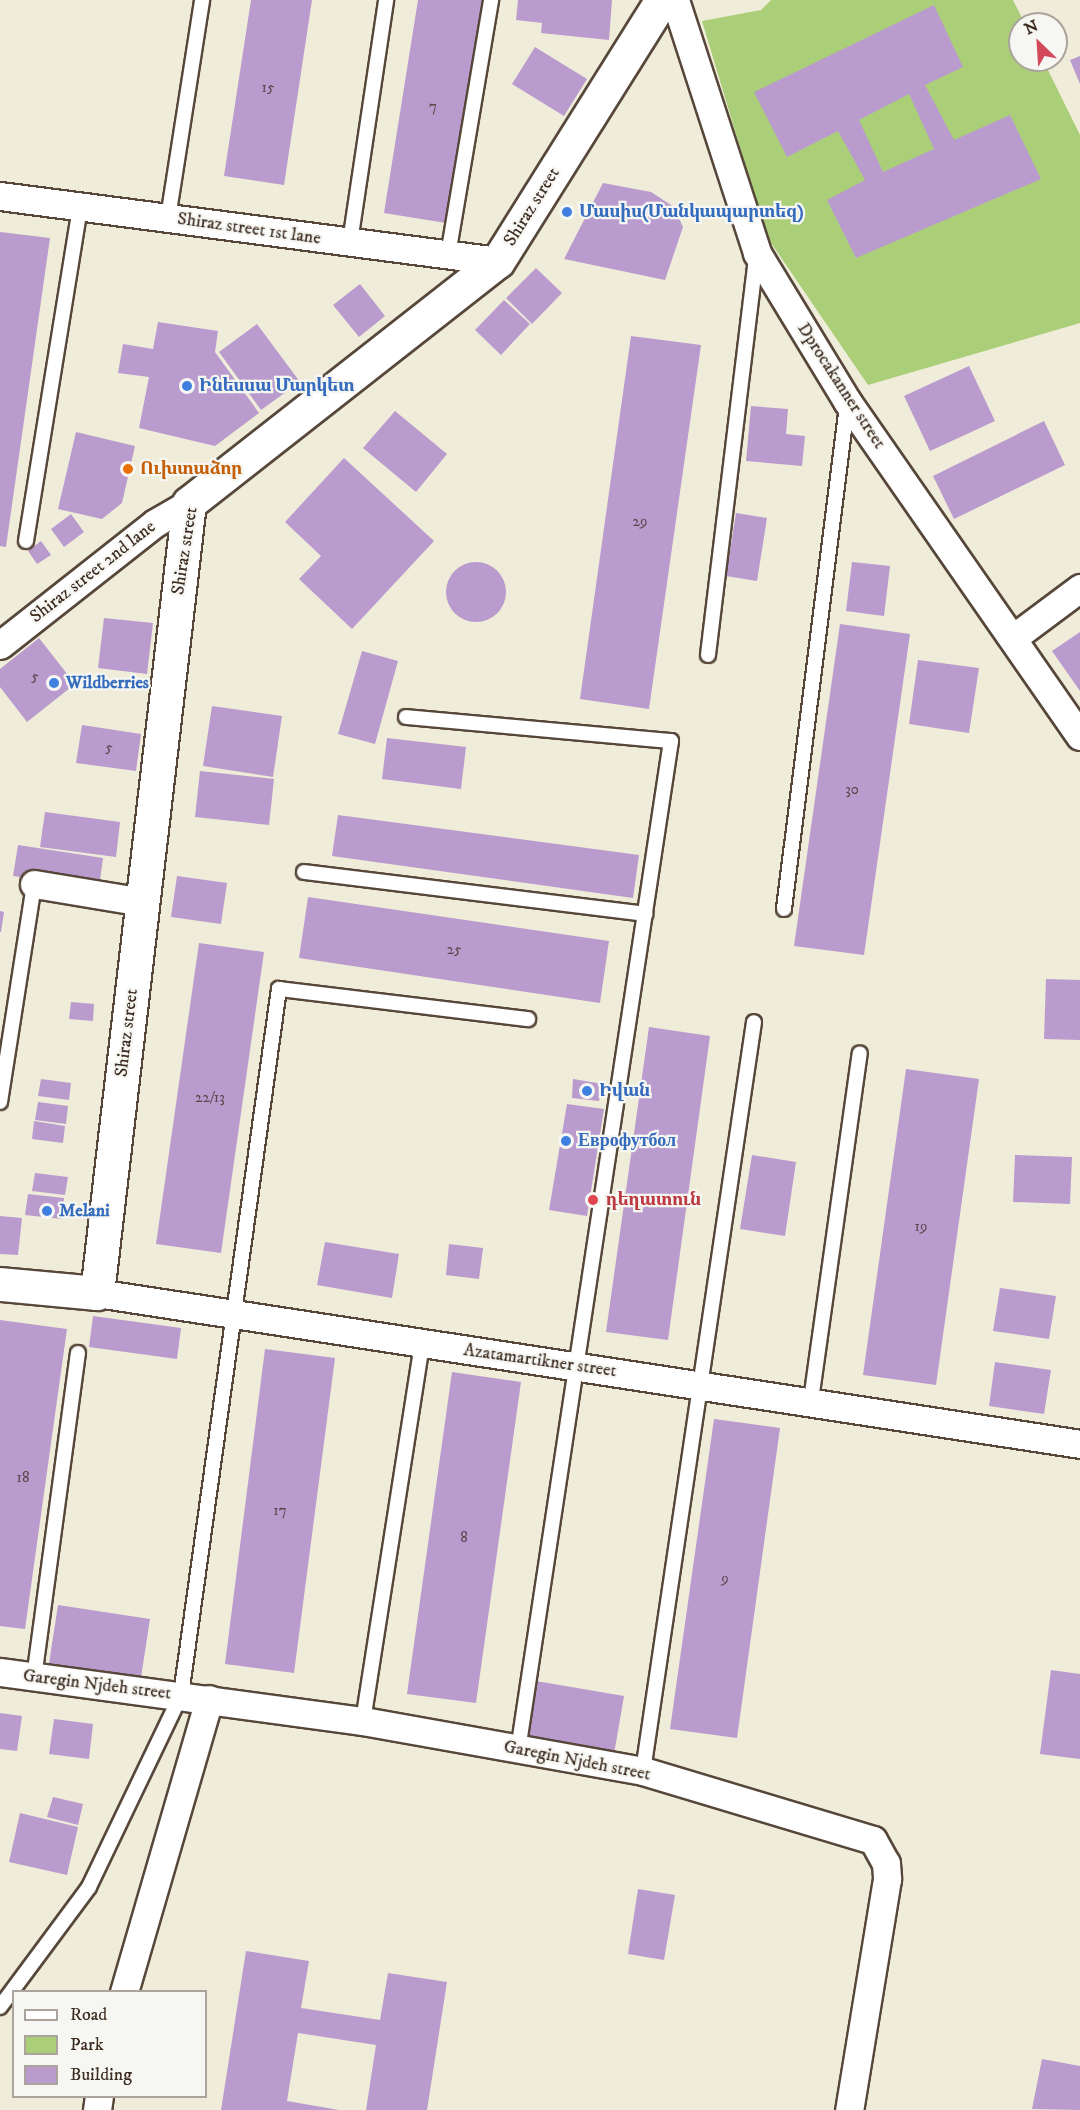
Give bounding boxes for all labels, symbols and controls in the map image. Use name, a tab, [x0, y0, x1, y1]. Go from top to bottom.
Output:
north arrow	[1008, 12, 1068, 72]
text: N	[1021, 16, 1041, 39]
house number: 15	[262, 79, 274, 97]
house number: 7	[429, 98, 437, 116]
street label: Shiraz street	[499, 164, 565, 250]
place label: Մասիս(Մանկապարտեզ)	[579, 201, 804, 223]
marker: Մասիս(Մանկապարտեզ)	[560, 205, 574, 219]
street label: Shiraz street 1st lane	[176, 208, 322, 250]
street label: Dprocakanner street	[792, 319, 890, 453]
place label: Ինեսսա Մարկետ	[199, 375, 354, 397]
marker: Ինեսսա Մարկետ	[180, 379, 194, 393]
place label: Ուխտաձոր	[140, 458, 242, 480]
marker: Ուխտաձոր	[121, 462, 135, 476]
street label: Shiraz street	[167, 506, 203, 596]
house number: 29	[633, 513, 647, 531]
street label: Shiraz street 2nd lane	[26, 516, 160, 628]
house number: 5	[31, 668, 39, 686]
place label: Wildberries	[66, 672, 149, 694]
marker: Wildberries	[47, 676, 61, 690]
house number: 5	[105, 739, 113, 757]
house number: 30	[845, 781, 859, 799]
house number: 25	[447, 941, 461, 959]
street label: Shiraz street	[111, 988, 143, 1078]
place label: Իվան	[599, 1080, 650, 1102]
marker: Իվան	[580, 1084, 594, 1098]
house number: 22/13	[195, 1089, 225, 1107]
place label: Еврофутбол	[578, 1130, 676, 1152]
marker: Еврофутбол	[559, 1134, 573, 1148]
place label: դեղատուն	[606, 1189, 701, 1211]
marker: դեղատուն	[584, 1191, 602, 1209]
place label: Melani	[59, 1200, 110, 1222]
marker: Melani	[40, 1204, 54, 1218]
house number: 19	[915, 1218, 927, 1236]
street label: Azatamartikner street	[462, 1340, 618, 1382]
house number: 18	[16, 1469, 30, 1487]
house number: 17	[273, 1502, 287, 1520]
house number: 8	[460, 1529, 468, 1547]
house number: 9	[721, 1570, 729, 1588]
street label: Garegin Njdeh street	[22, 1665, 172, 1705]
street label: Garegin Njdeh street	[502, 1736, 652, 1786]
legend	[12, 1990, 207, 2098]
text: Road	[70, 2004, 107, 2026]
text: Park	[70, 2034, 104, 2056]
text: Building	[70, 2064, 132, 2086]

